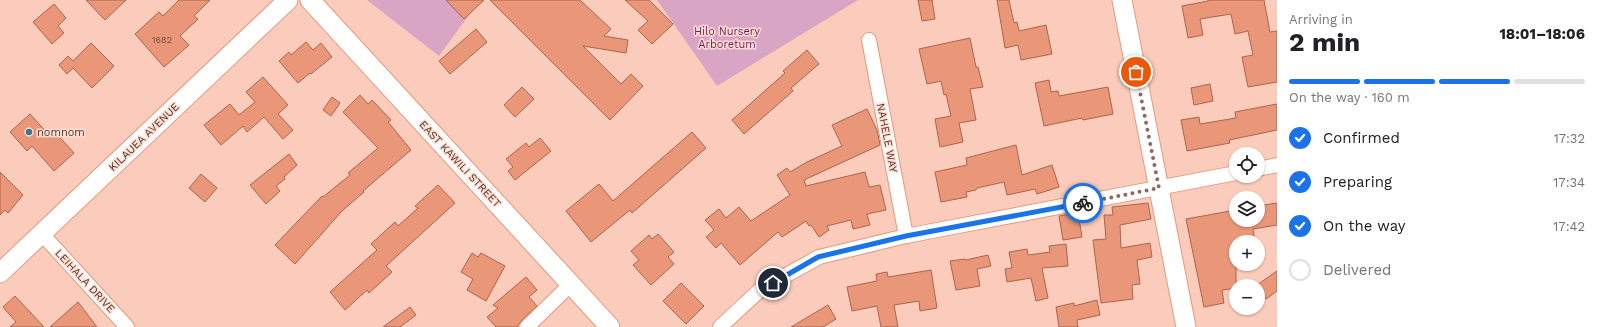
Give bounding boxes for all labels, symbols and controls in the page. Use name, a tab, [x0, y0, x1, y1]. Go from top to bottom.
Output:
text: Arriving in	[1289, 12, 1353, 27]
park label: Hilo Nursery Arboretum	[694, 25, 760, 51]
text: 18:01–18:06	[1499, 25, 1585, 43]
text: 2 min	[1289, 27, 1360, 57]
house number: 1682	[152, 35, 172, 45]
pin	[1119, 55, 1153, 89]
icon: bag	[1125, 61, 1147, 83]
text: On the way · 160 m	[1289, 90, 1410, 105]
street label: KILAUEA AVENUE	[106, 100, 182, 174]
street label: NAHELE WAY	[874, 102, 900, 175]
street label: EAST KAWILI STREET	[416, 118, 504, 210]
place label: nomnom	[37, 126, 85, 139]
marker: nomnom	[24, 127, 34, 137]
icon: check	[1289, 127, 1311, 149]
text: Confirmed	[1323, 129, 1400, 147]
text: 17:32	[1554, 131, 1585, 146]
map controls	[1229, 147, 1265, 315]
button: locate	[1229, 147, 1265, 183]
icon: check	[1289, 171, 1311, 193]
text: Preparing	[1323, 173, 1392, 191]
text: 17:34	[1553, 175, 1585, 190]
courier	[1063, 183, 1103, 223]
button: layers	[1229, 191, 1265, 227]
icon: bike	[1072, 192, 1094, 214]
icon: check	[1289, 215, 1311, 237]
text: On the way	[1323, 217, 1405, 235]
text: 17:42	[1553, 219, 1585, 234]
button: +	[1229, 235, 1265, 271]
street label: LEIHALA DRIVE	[52, 247, 118, 315]
text: Delivered	[1323, 261, 1391, 279]
pin	[756, 266, 790, 300]
icon: home	[762, 272, 784, 294]
button: −	[1229, 279, 1265, 315]

